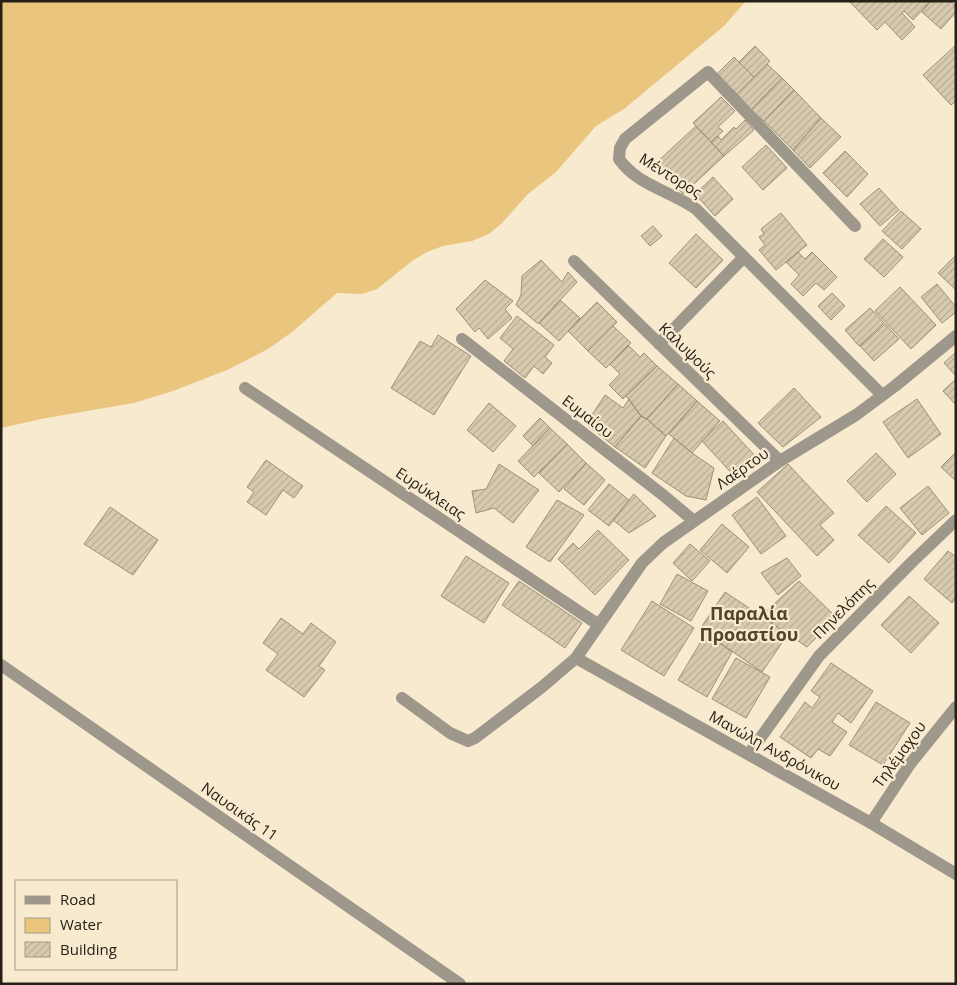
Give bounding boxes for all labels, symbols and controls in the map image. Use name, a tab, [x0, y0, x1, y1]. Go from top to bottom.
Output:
street label: Μέντορος	[636, 148, 706, 202]
street label: Καλυψούς	[655, 318, 721, 382]
street label: Ευμαίου	[559, 390, 617, 442]
street label: Λαέρτου	[712, 443, 772, 493]
street label: Ευρύκλειας	[392, 462, 470, 524]
street label: Πηνελόπης	[808, 573, 878, 643]
district label: Παραλία Προαστίου	[700, 601, 798, 646]
street label: Μανώλη Ανδρόνικου	[706, 706, 844, 794]
street label: Τηλέμαχου	[868, 717, 930, 791]
street label: Ναυσικάς 11	[198, 777, 282, 845]
legend	[15, 880, 178, 970]
text: Road	[60, 889, 96, 909]
text: Water	[60, 914, 102, 934]
text: Building	[60, 939, 117, 959]

